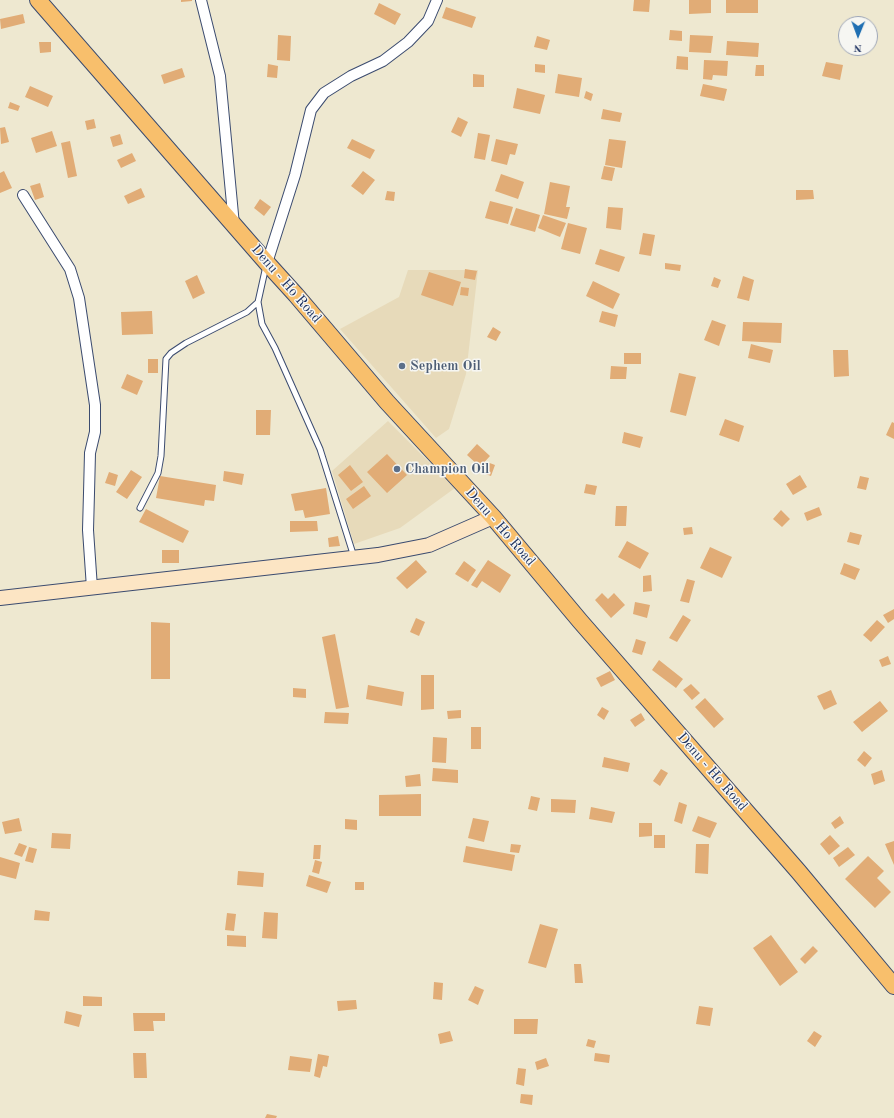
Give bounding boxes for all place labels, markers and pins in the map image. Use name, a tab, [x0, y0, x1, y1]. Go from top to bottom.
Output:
place label: Sephem Oil	[410, 358, 481, 374]
marker: Sephem Oil	[397, 361, 407, 371]
place label: Champion Oil	[405, 461, 489, 477]
marker: Champion Oil	[392, 464, 402, 474]

